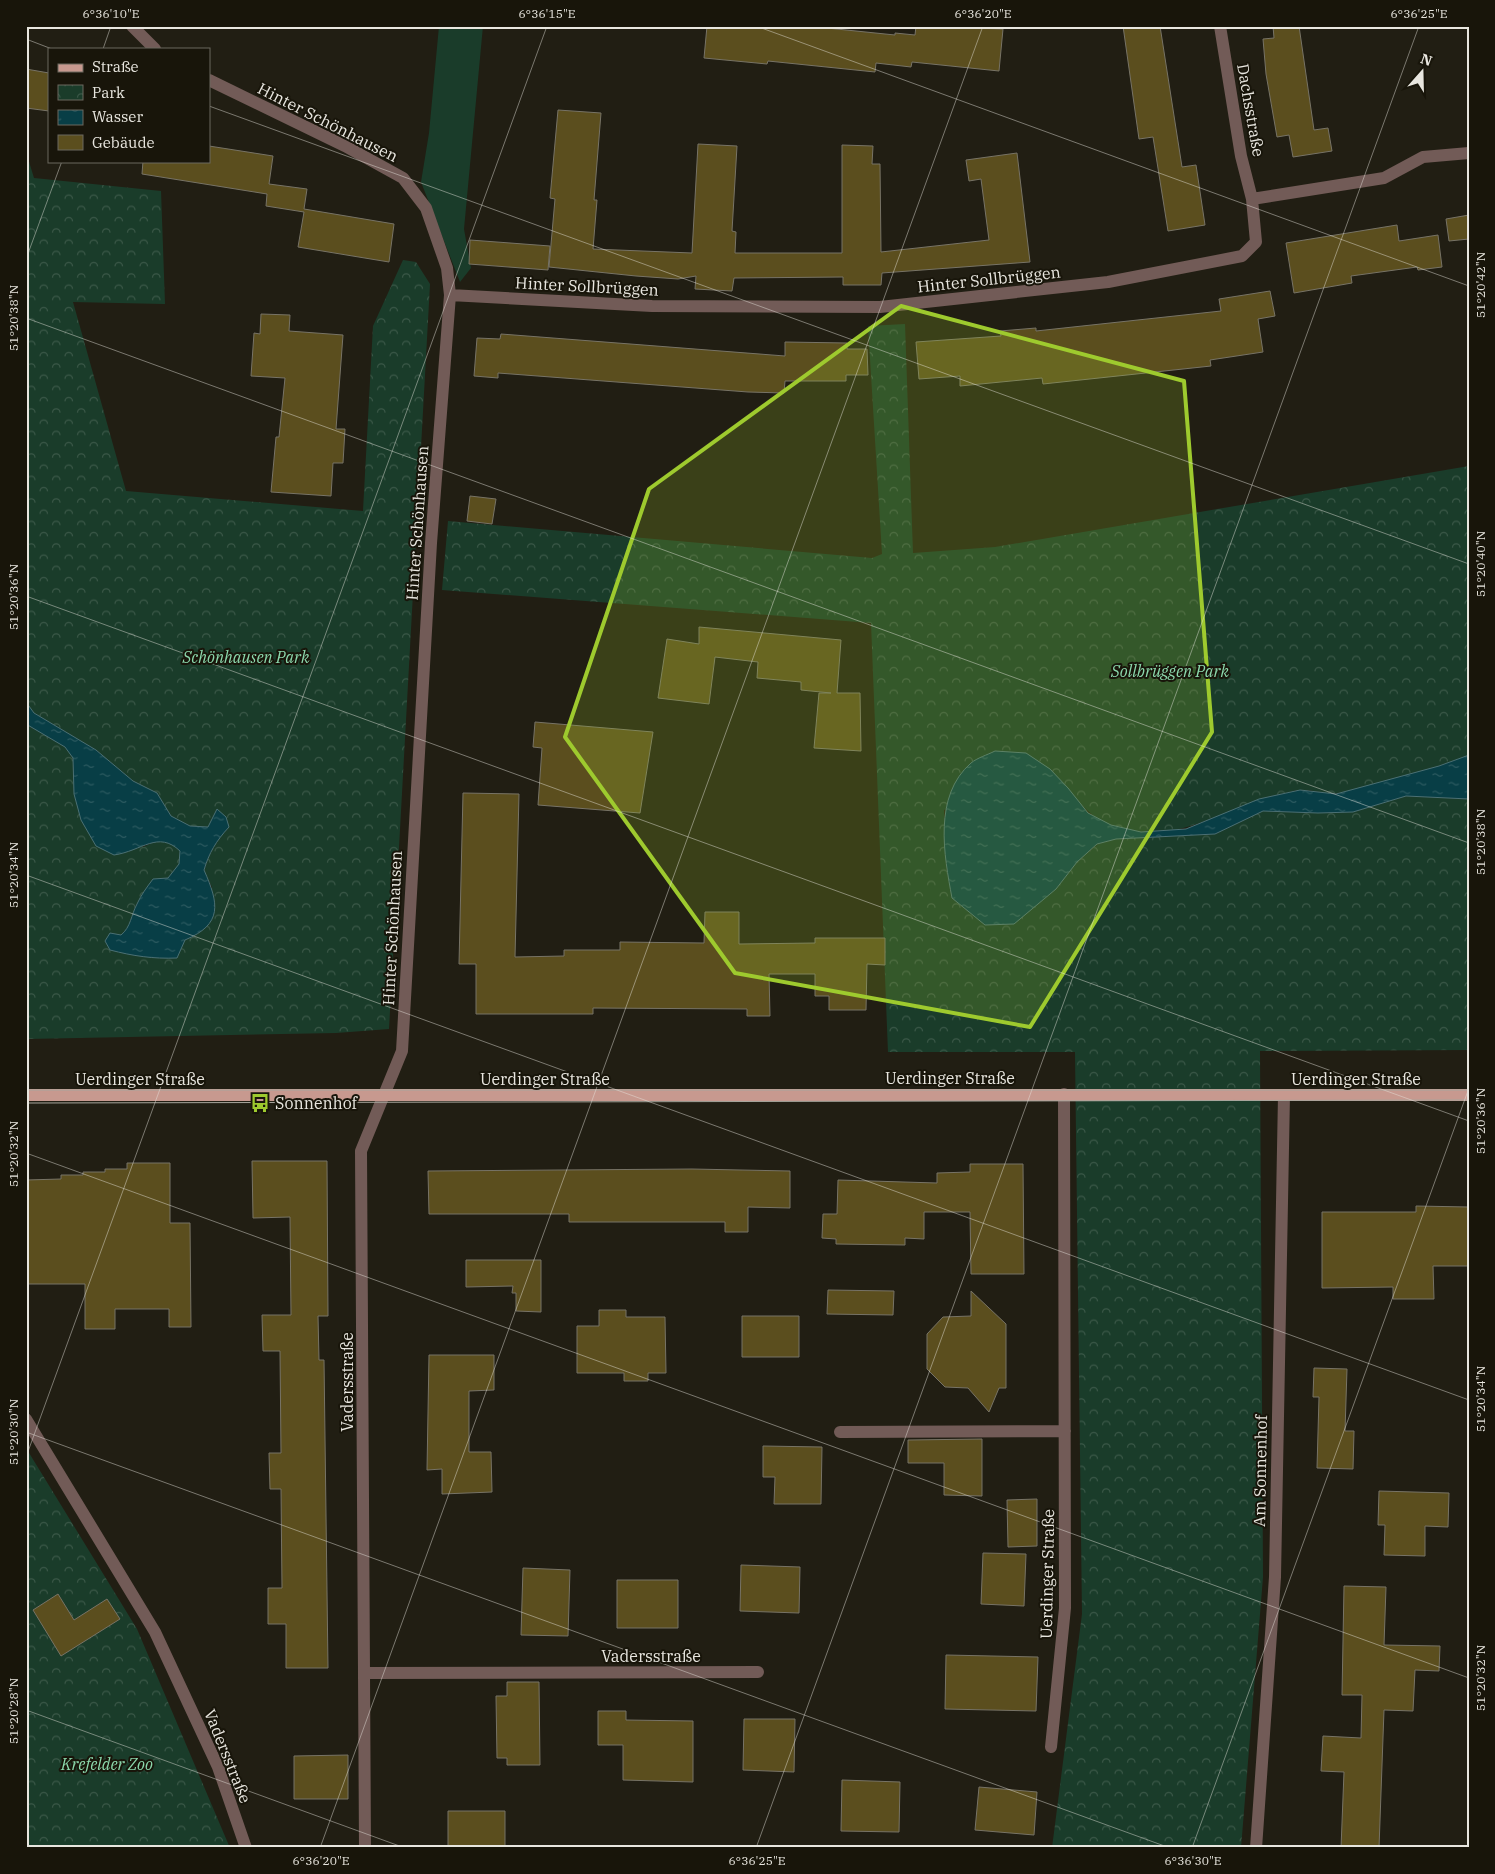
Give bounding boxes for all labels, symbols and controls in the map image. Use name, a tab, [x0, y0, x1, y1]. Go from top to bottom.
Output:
text: 6°36'10"E	[82, 6, 140, 21]
text: 6°36'15"E	[518, 6, 576, 21]
text: 6°36'20"E	[954, 6, 1012, 21]
text: 6°36'25"E	[1390, 6, 1448, 21]
legend	[48, 48, 210, 162]
north arrow	[1398, 48, 1448, 98]
text: N	[1418, 49, 1435, 70]
text: Straße	[92, 57, 139, 76]
street label: Dachsstraße	[1233, 62, 1269, 158]
street label: Hinter Schönhausen	[254, 78, 402, 166]
text: Park	[92, 83, 125, 102]
text: Wasser	[92, 107, 143, 126]
text: Gebäude	[92, 133, 155, 152]
text: 51°20'42"N	[1473, 252, 1488, 318]
street label: Hinter Sollbrüggen	[916, 262, 1062, 296]
street label: Hinter Sollbrüggen	[515, 272, 659, 300]
text: 51°20'38"N	[6, 285, 21, 351]
street label: Hinter Schönhausen	[402, 445, 432, 601]
text: 51°20'40"N	[1473, 531, 1488, 597]
text: 51°20'36"N	[6, 564, 21, 630]
park label: Schönhausen Park	[182, 647, 310, 667]
park label: Sollbrüggen Park	[1110, 661, 1229, 681]
text: 51°20'38"N	[1473, 809, 1488, 875]
text: 51°20'34"N	[6, 842, 21, 908]
street label: Hinter Schönhausen	[378, 850, 406, 1006]
street label: Uerdinger Straße	[885, 1068, 1015, 1088]
street label: Uerdinger Straße	[75, 1069, 205, 1089]
street label: Uerdinger Straße	[480, 1069, 610, 1089]
street label: Uerdinger Straße	[1291, 1069, 1421, 1089]
text: 51°20'36"N	[1473, 1088, 1488, 1154]
bus stop icon: Sonnenhof	[249, 1092, 271, 1114]
place label: Sonnenhof	[275, 1093, 359, 1113]
text: 51°20'32"N	[6, 1121, 21, 1187]
street label: Vadersstraße	[337, 1332, 357, 1432]
text: 51°20'34"N	[1473, 1366, 1488, 1432]
text: 51°20'30"N	[6, 1399, 21, 1465]
street label: Am Sonnenhof	[1249, 1413, 1271, 1527]
street label: Uerdinger Straße	[1036, 1509, 1058, 1639]
text: 51°20'32"N	[1473, 1645, 1488, 1711]
street label: Vadersstraße	[601, 1646, 701, 1666]
text: 51°20'28"N	[6, 1678, 21, 1744]
street label: Vadersstraße	[200, 1706, 256, 1806]
park label: Krefelder Zoo	[60, 1754, 153, 1774]
text: 6°36'20"E	[292, 1853, 350, 1868]
text: 6°36'25"E	[728, 1853, 786, 1868]
text: 6°36'30"E	[1164, 1853, 1222, 1868]

